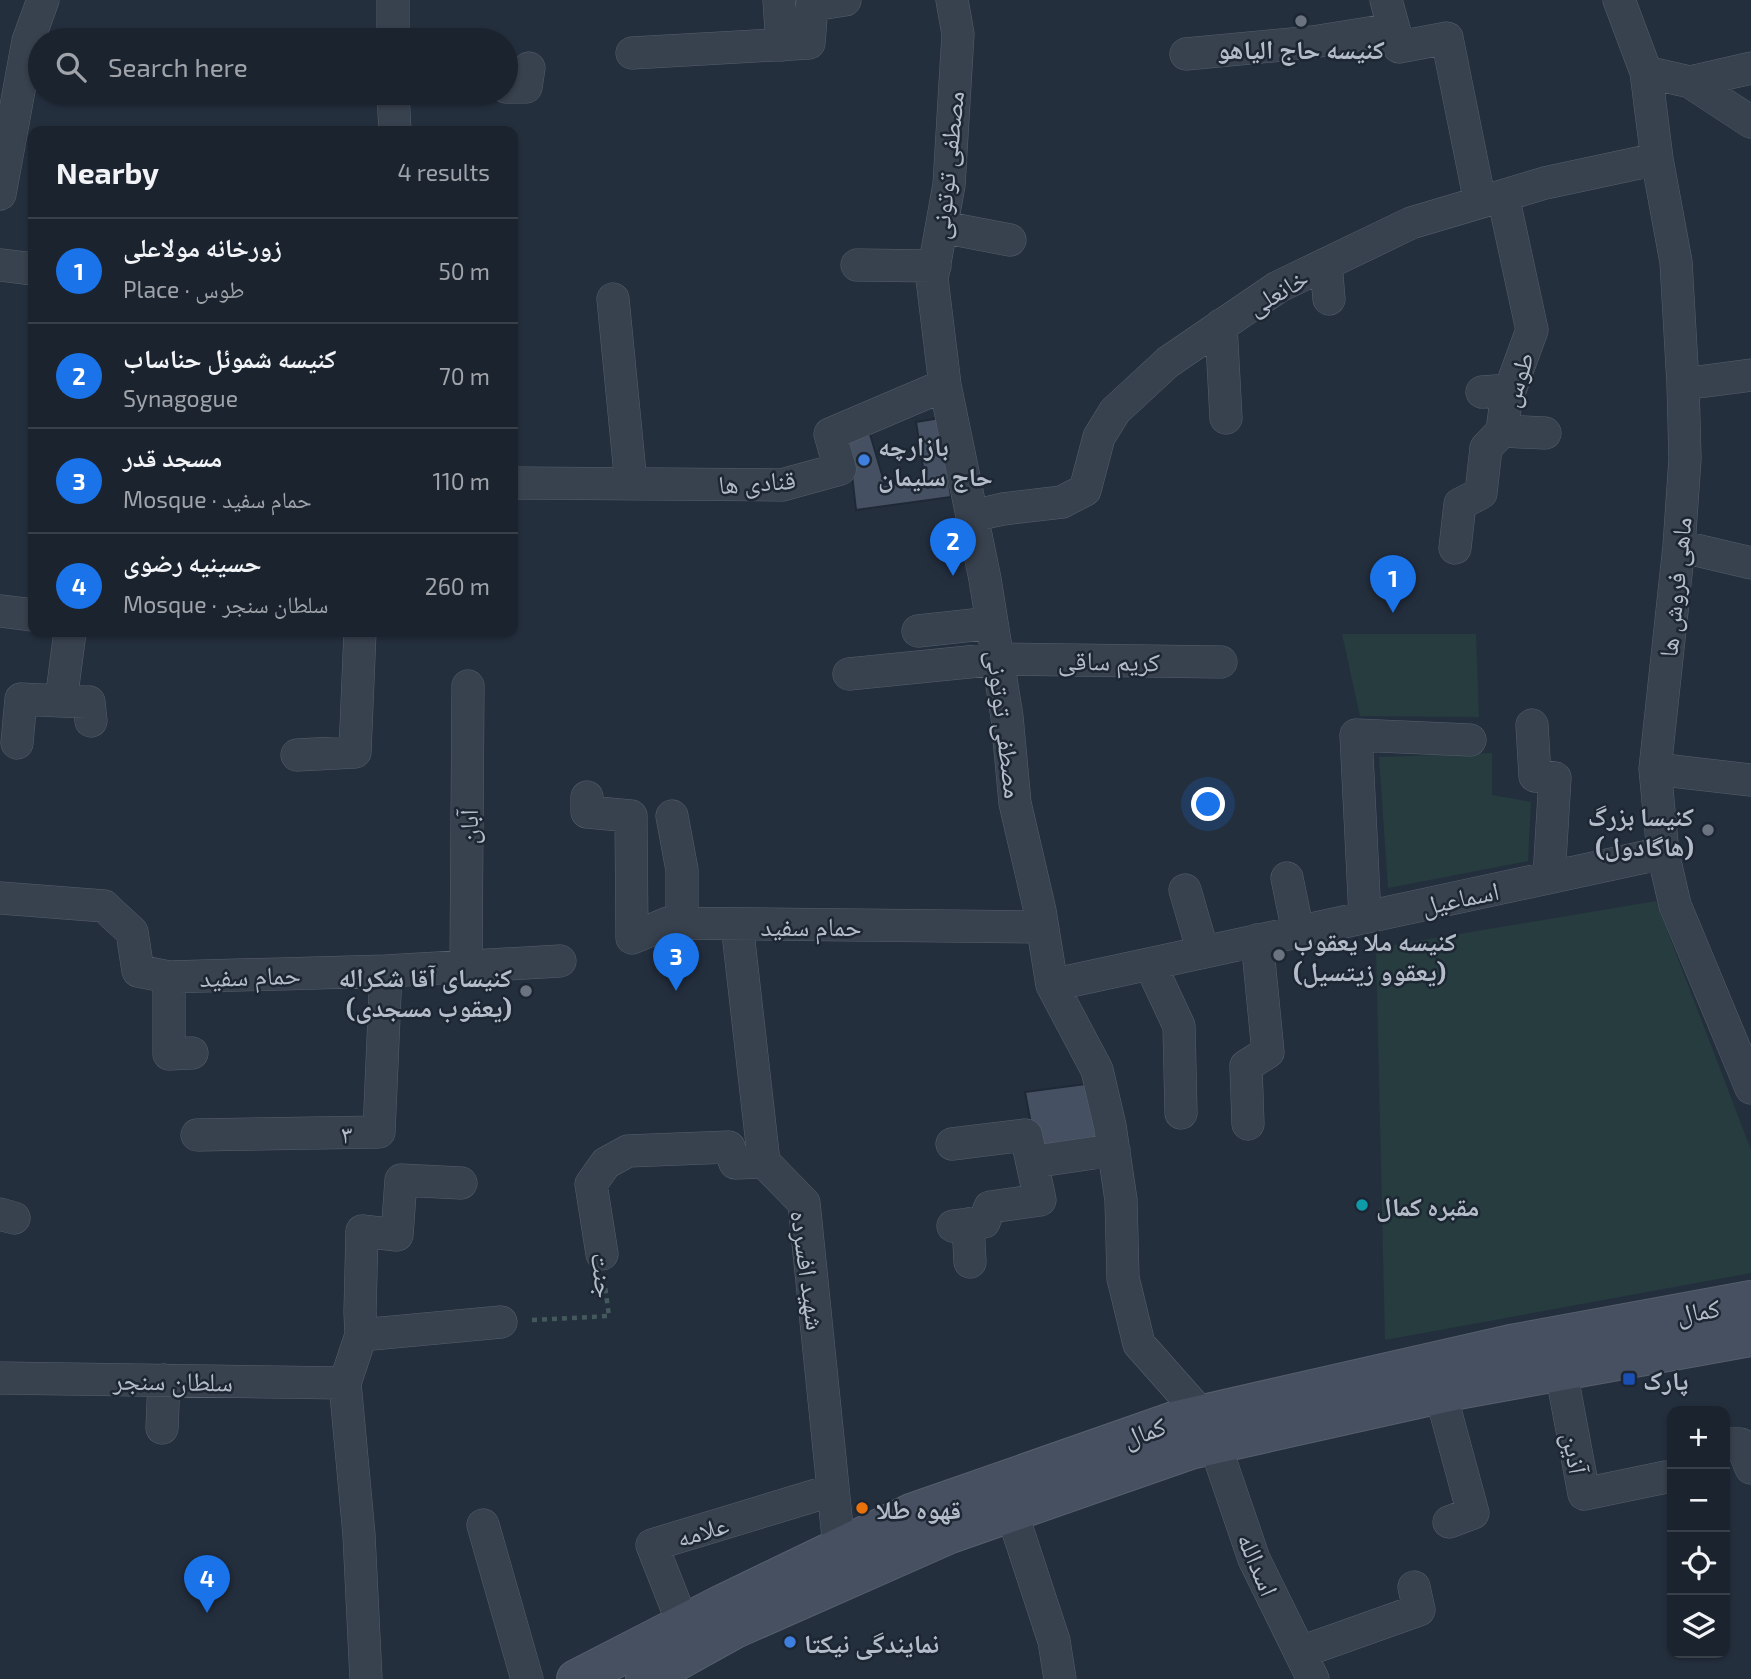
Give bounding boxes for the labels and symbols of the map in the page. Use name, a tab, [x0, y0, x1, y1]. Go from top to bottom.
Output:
marker: کنیسه حاج الیاهو	[1293, 13, 1309, 29]
place label: کنیسه حاج الیاهو	[1217, 33, 1385, 66]
street label: مصطفی توتونی	[923, 89, 971, 241]
street label: خانعلی	[1241, 261, 1314, 322]
street label: طوس	[1493, 348, 1541, 411]
place label: بازارچه حاج سلیمان	[878, 430, 993, 493]
marker: بازارچه حاج سلیمان	[856, 452, 872, 468]
street label: قنادی ها	[717, 463, 797, 501]
street label: ماهی فروش ها	[1651, 515, 1699, 659]
pin: 2	[930, 518, 976, 576]
pin: 1	[1370, 555, 1416, 613]
street label: کریم ساقی	[1058, 644, 1161, 679]
street label: مصطفی توتونی	[980, 648, 1030, 800]
your location	[1191, 787, 1225, 821]
place label: کنیسا بزرگ (هاگادول)	[1588, 800, 1694, 863]
street label: آبان	[452, 808, 485, 845]
marker: کنیسا بزرگ (هاگادول)	[1700, 822, 1716, 838]
street label: اسماعیل	[1418, 874, 1502, 922]
street label: حمام سفید	[760, 910, 862, 945]
place label: کنیسه ملا یعقوب (یعقوو زیتسیل)	[1293, 925, 1457, 988]
pin: 3	[653, 933, 699, 991]
marker: کنیسه ملا یعقوب (یعقوو زیتسیل)	[1271, 947, 1287, 963]
street label: حمام سفید	[199, 958, 301, 996]
place label: کنیسای آقا شکراله (یعقوب مسجدی)	[338, 961, 512, 1024]
marker: کنیسای آقا شکراله (یعقوب مسجدی)	[518, 983, 534, 999]
street label: ۳	[341, 1117, 353, 1149]
place label: مقبره کمال	[1376, 1190, 1479, 1223]
marker: مقبره کمال	[1354, 1197, 1370, 1213]
street label: شهید افسرده	[784, 1208, 833, 1332]
street label: جنت	[586, 1251, 622, 1299]
street label: کمال	[1674, 1291, 1723, 1331]
street label: سلطان سنجر	[112, 1363, 233, 1399]
place label: پارک	[1643, 1364, 1688, 1397]
marker: پارک	[1621, 1371, 1637, 1387]
street label: کمال	[1118, 1409, 1170, 1455]
street label: آذین	[1555, 1430, 1595, 1478]
place label: قهوه طلا	[876, 1493, 961, 1525]
marker: قهوه طلا	[854, 1500, 870, 1516]
street label: علامه	[672, 1507, 732, 1553]
street label: اسدالله	[1232, 1528, 1286, 1600]
pin: 4	[184, 1555, 230, 1613]
place label: نمایندگی نیکتا	[804, 1627, 939, 1660]
marker: نمایندگی نیکتا	[782, 1634, 798, 1650]

